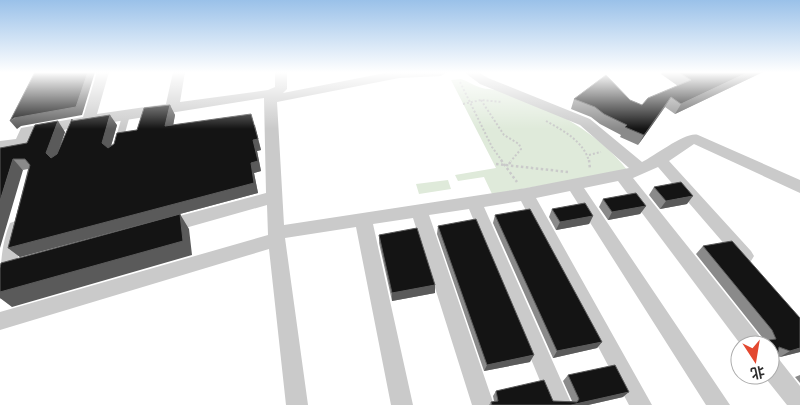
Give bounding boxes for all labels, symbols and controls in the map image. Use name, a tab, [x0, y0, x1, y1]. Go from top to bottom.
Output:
north arrow	[730, 335, 780, 385]
text: 北	[749, 363, 766, 383]

